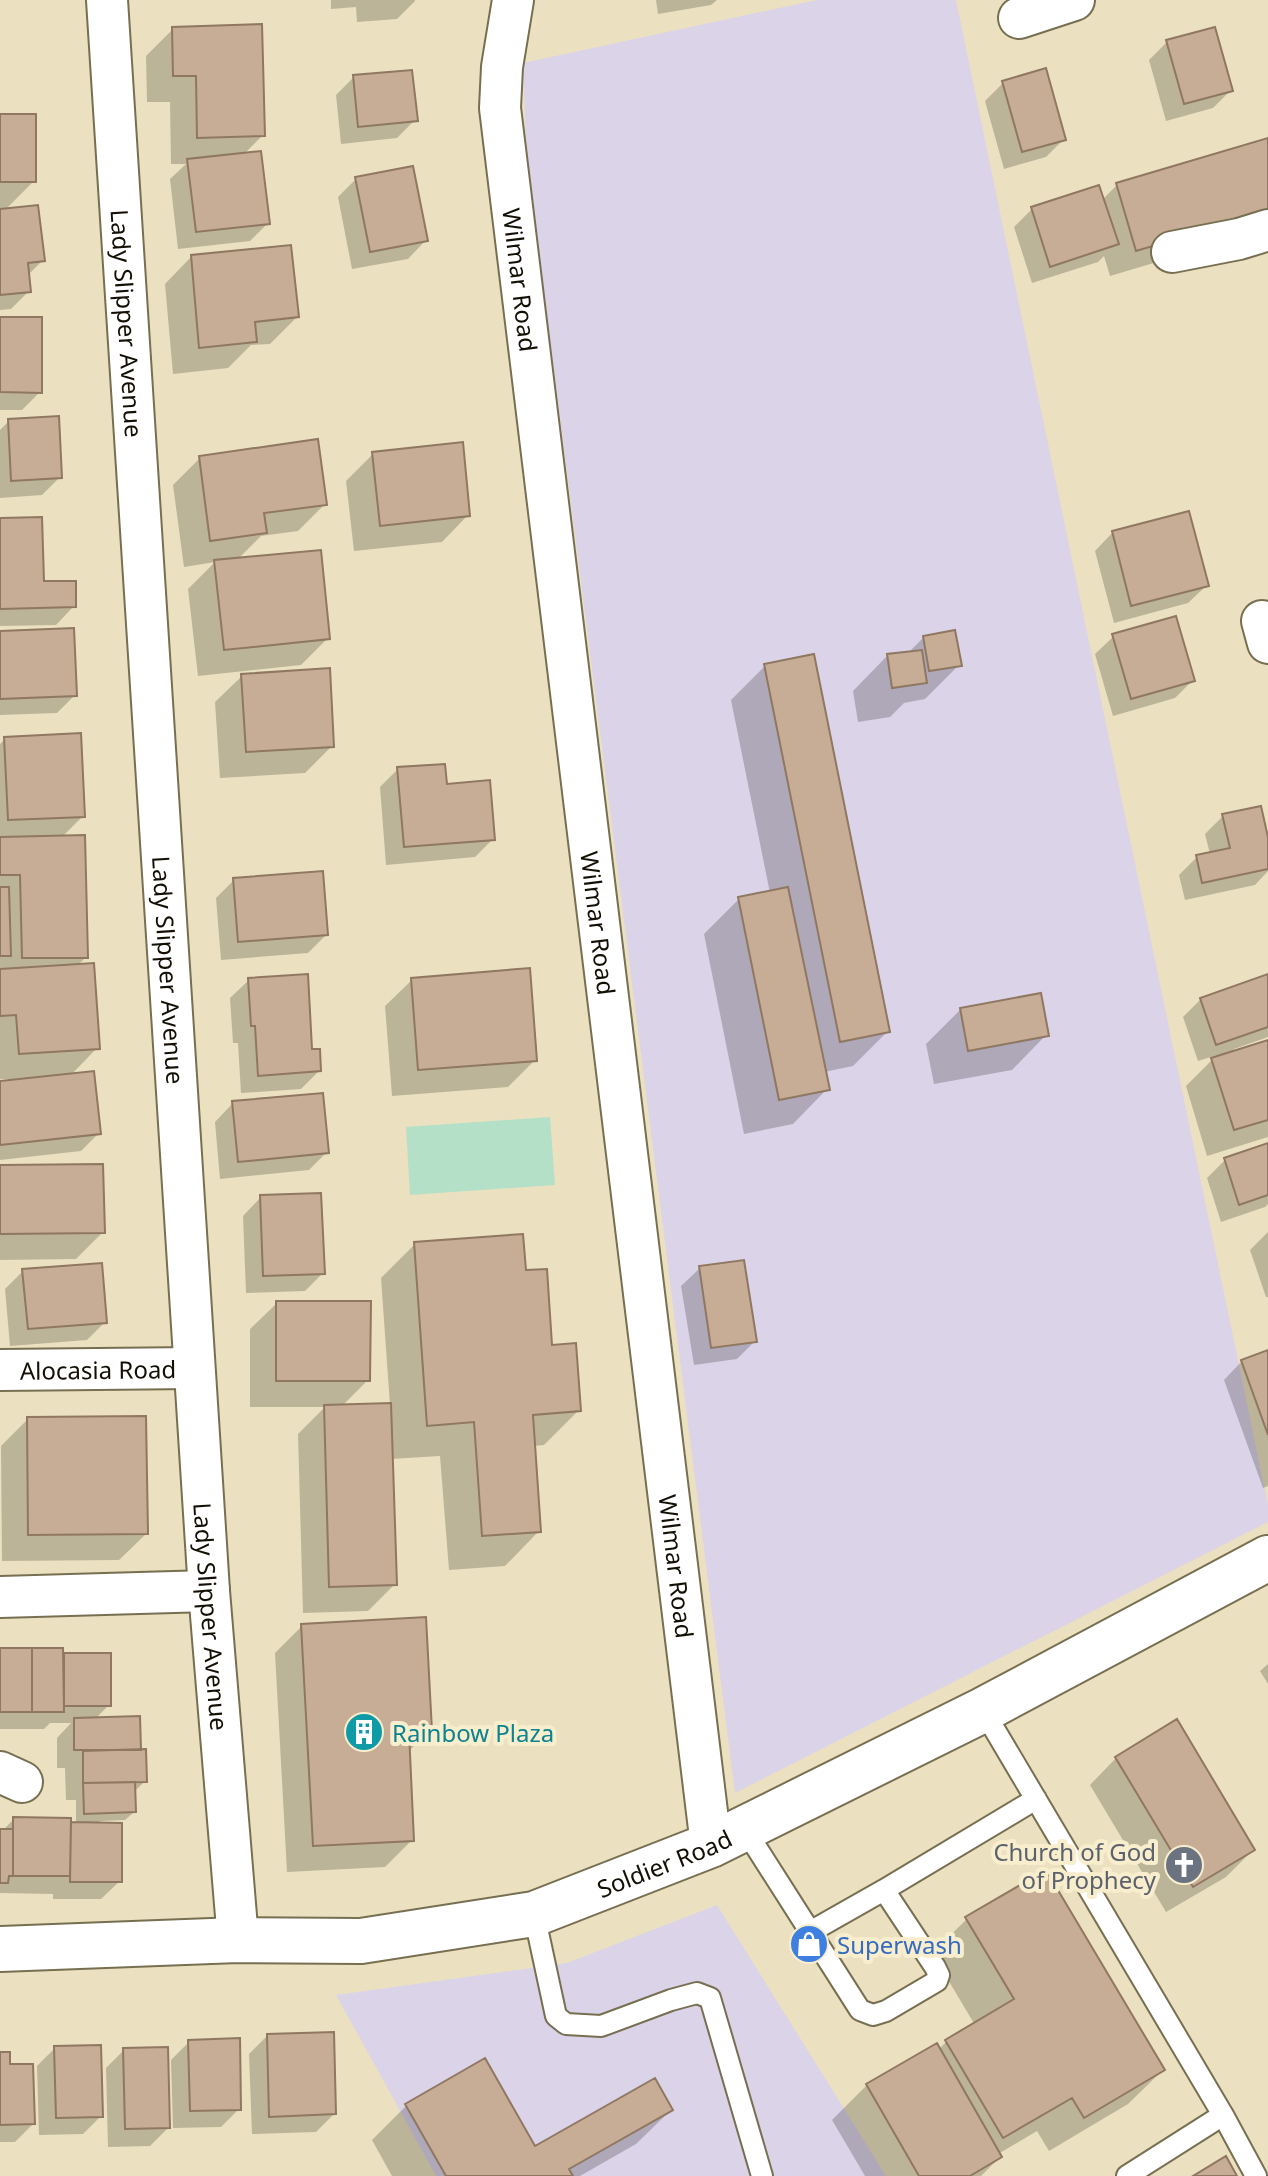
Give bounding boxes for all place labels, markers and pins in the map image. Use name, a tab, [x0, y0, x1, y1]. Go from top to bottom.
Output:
building icon: Rainbow Plaza	[343, 1711, 385, 1753]
place label: Rainbow Plaza	[392, 1716, 554, 1749]
place label: Church of God of Prophecy	[993, 1835, 1157, 1896]
church icon: Church of God of Prophecy	[1163, 1844, 1205, 1886]
shop icon: Superwash	[788, 1923, 830, 1965]
place label: Superwash	[837, 1928, 962, 1961]

